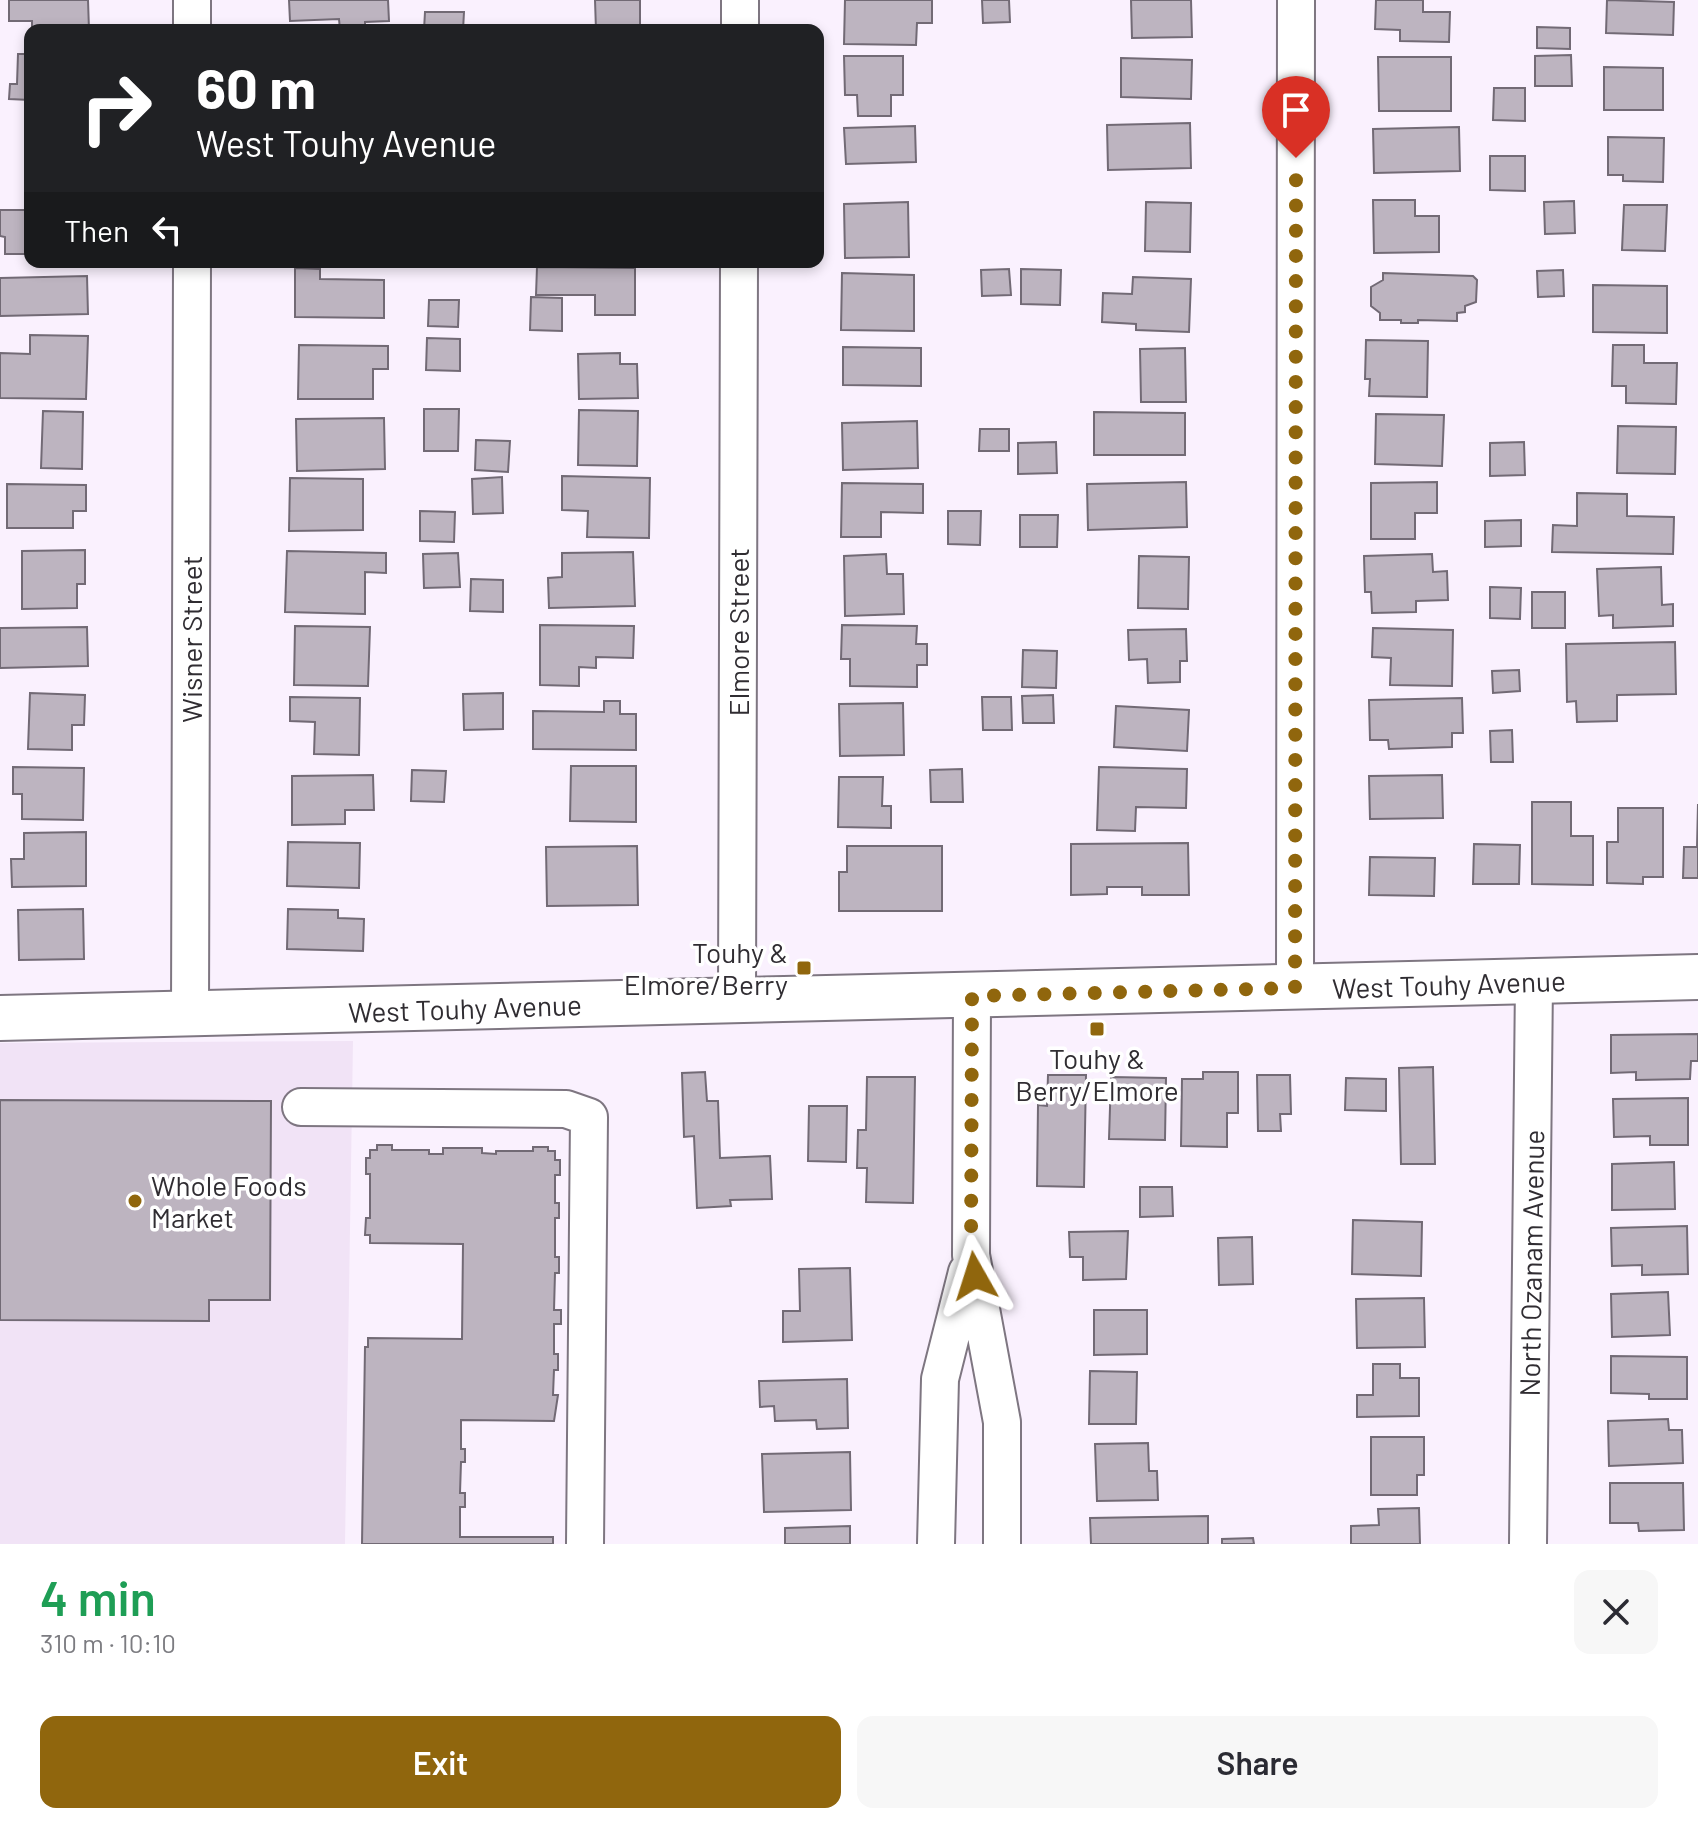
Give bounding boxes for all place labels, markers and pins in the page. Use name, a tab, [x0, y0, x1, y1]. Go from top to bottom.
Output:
pin	[1262, 76, 1330, 158]
place label: Touhy & Elmore/Berry	[624, 935, 788, 1001]
marker: Touhy & Elmore/Berry	[795, 959, 813, 977]
marker: Touhy & Berry/Elmore	[1088, 1020, 1106, 1038]
place label: Touhy & Berry/Elmore	[1015, 1041, 1179, 1107]
place label: Whole Foods Market	[151, 1168, 307, 1234]
marker: Whole Foods Market	[126, 1192, 144, 1210]

